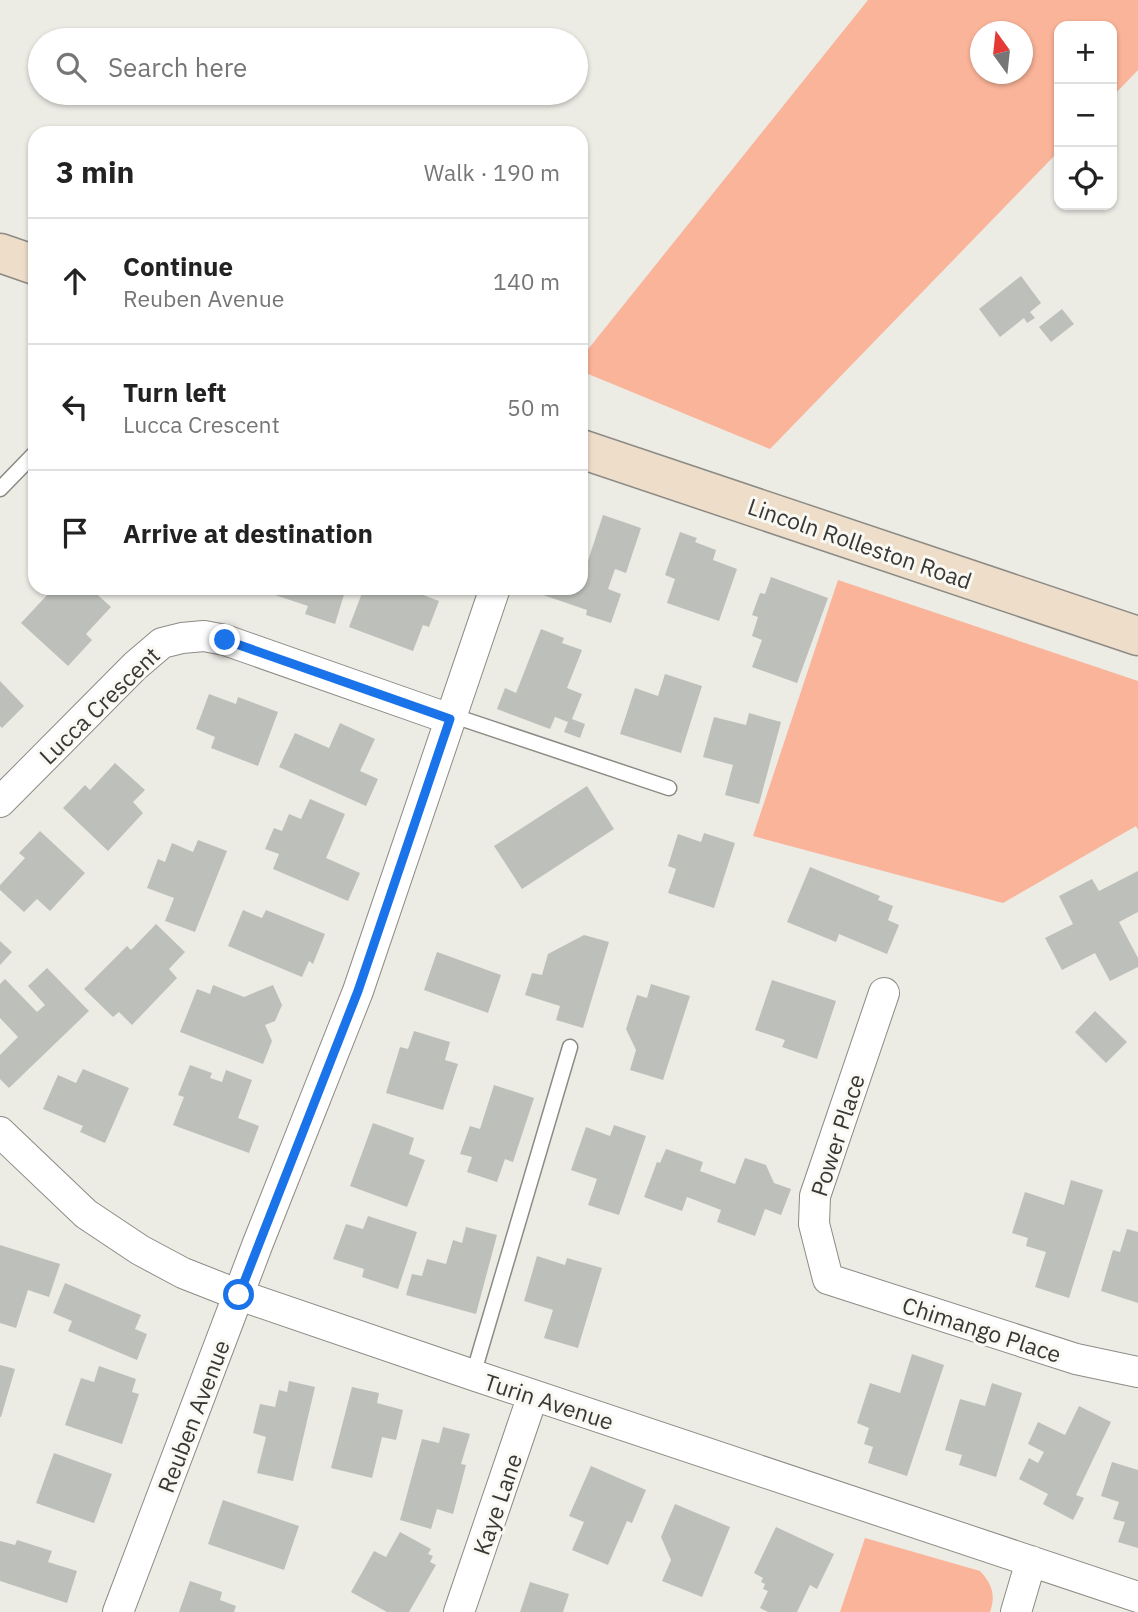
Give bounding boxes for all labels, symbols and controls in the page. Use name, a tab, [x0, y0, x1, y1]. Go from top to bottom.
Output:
north arrow	[970, 21, 1033, 84]
map controls	[1054, 21, 1117, 210]
button: +	[1054, 21, 1117, 84]
search box	[28, 28, 588, 105]
icon: search	[52, 48, 90, 86]
text: Search here	[108, 50, 247, 84]
button: −	[1054, 84, 1117, 147]
button: locate	[1054, 147, 1117, 210]
text: 3 min	[56, 152, 134, 191]
text: Walk · 190 m	[424, 157, 560, 187]
text: Continue	[123, 249, 233, 283]
icon: ahead	[56, 262, 94, 300]
text: 140 m	[493, 266, 560, 296]
text: Reuben Avenue	[123, 283, 284, 313]
text: Turn left	[123, 375, 226, 409]
icon: left	[56, 388, 94, 426]
text: 50 m	[507, 392, 560, 422]
text: Lucca Crescent	[123, 409, 280, 439]
street label: Lincoln Rolleston Road	[744, 491, 976, 595]
icon: arrive	[56, 514, 94, 552]
text: Arrive at destination	[123, 516, 373, 550]
route end	[209, 624, 240, 655]
street label: Lucca Crescent	[32, 640, 166, 770]
street label: Power Place	[803, 1070, 871, 1200]
route start	[223, 1279, 254, 1310]
street label: Chimango Place	[899, 1289, 1065, 1369]
street label: Reuben Avenue	[150, 1335, 236, 1497]
street label: Turin Avenue	[480, 1366, 618, 1436]
street label: Kaye Lane	[466, 1449, 528, 1559]

